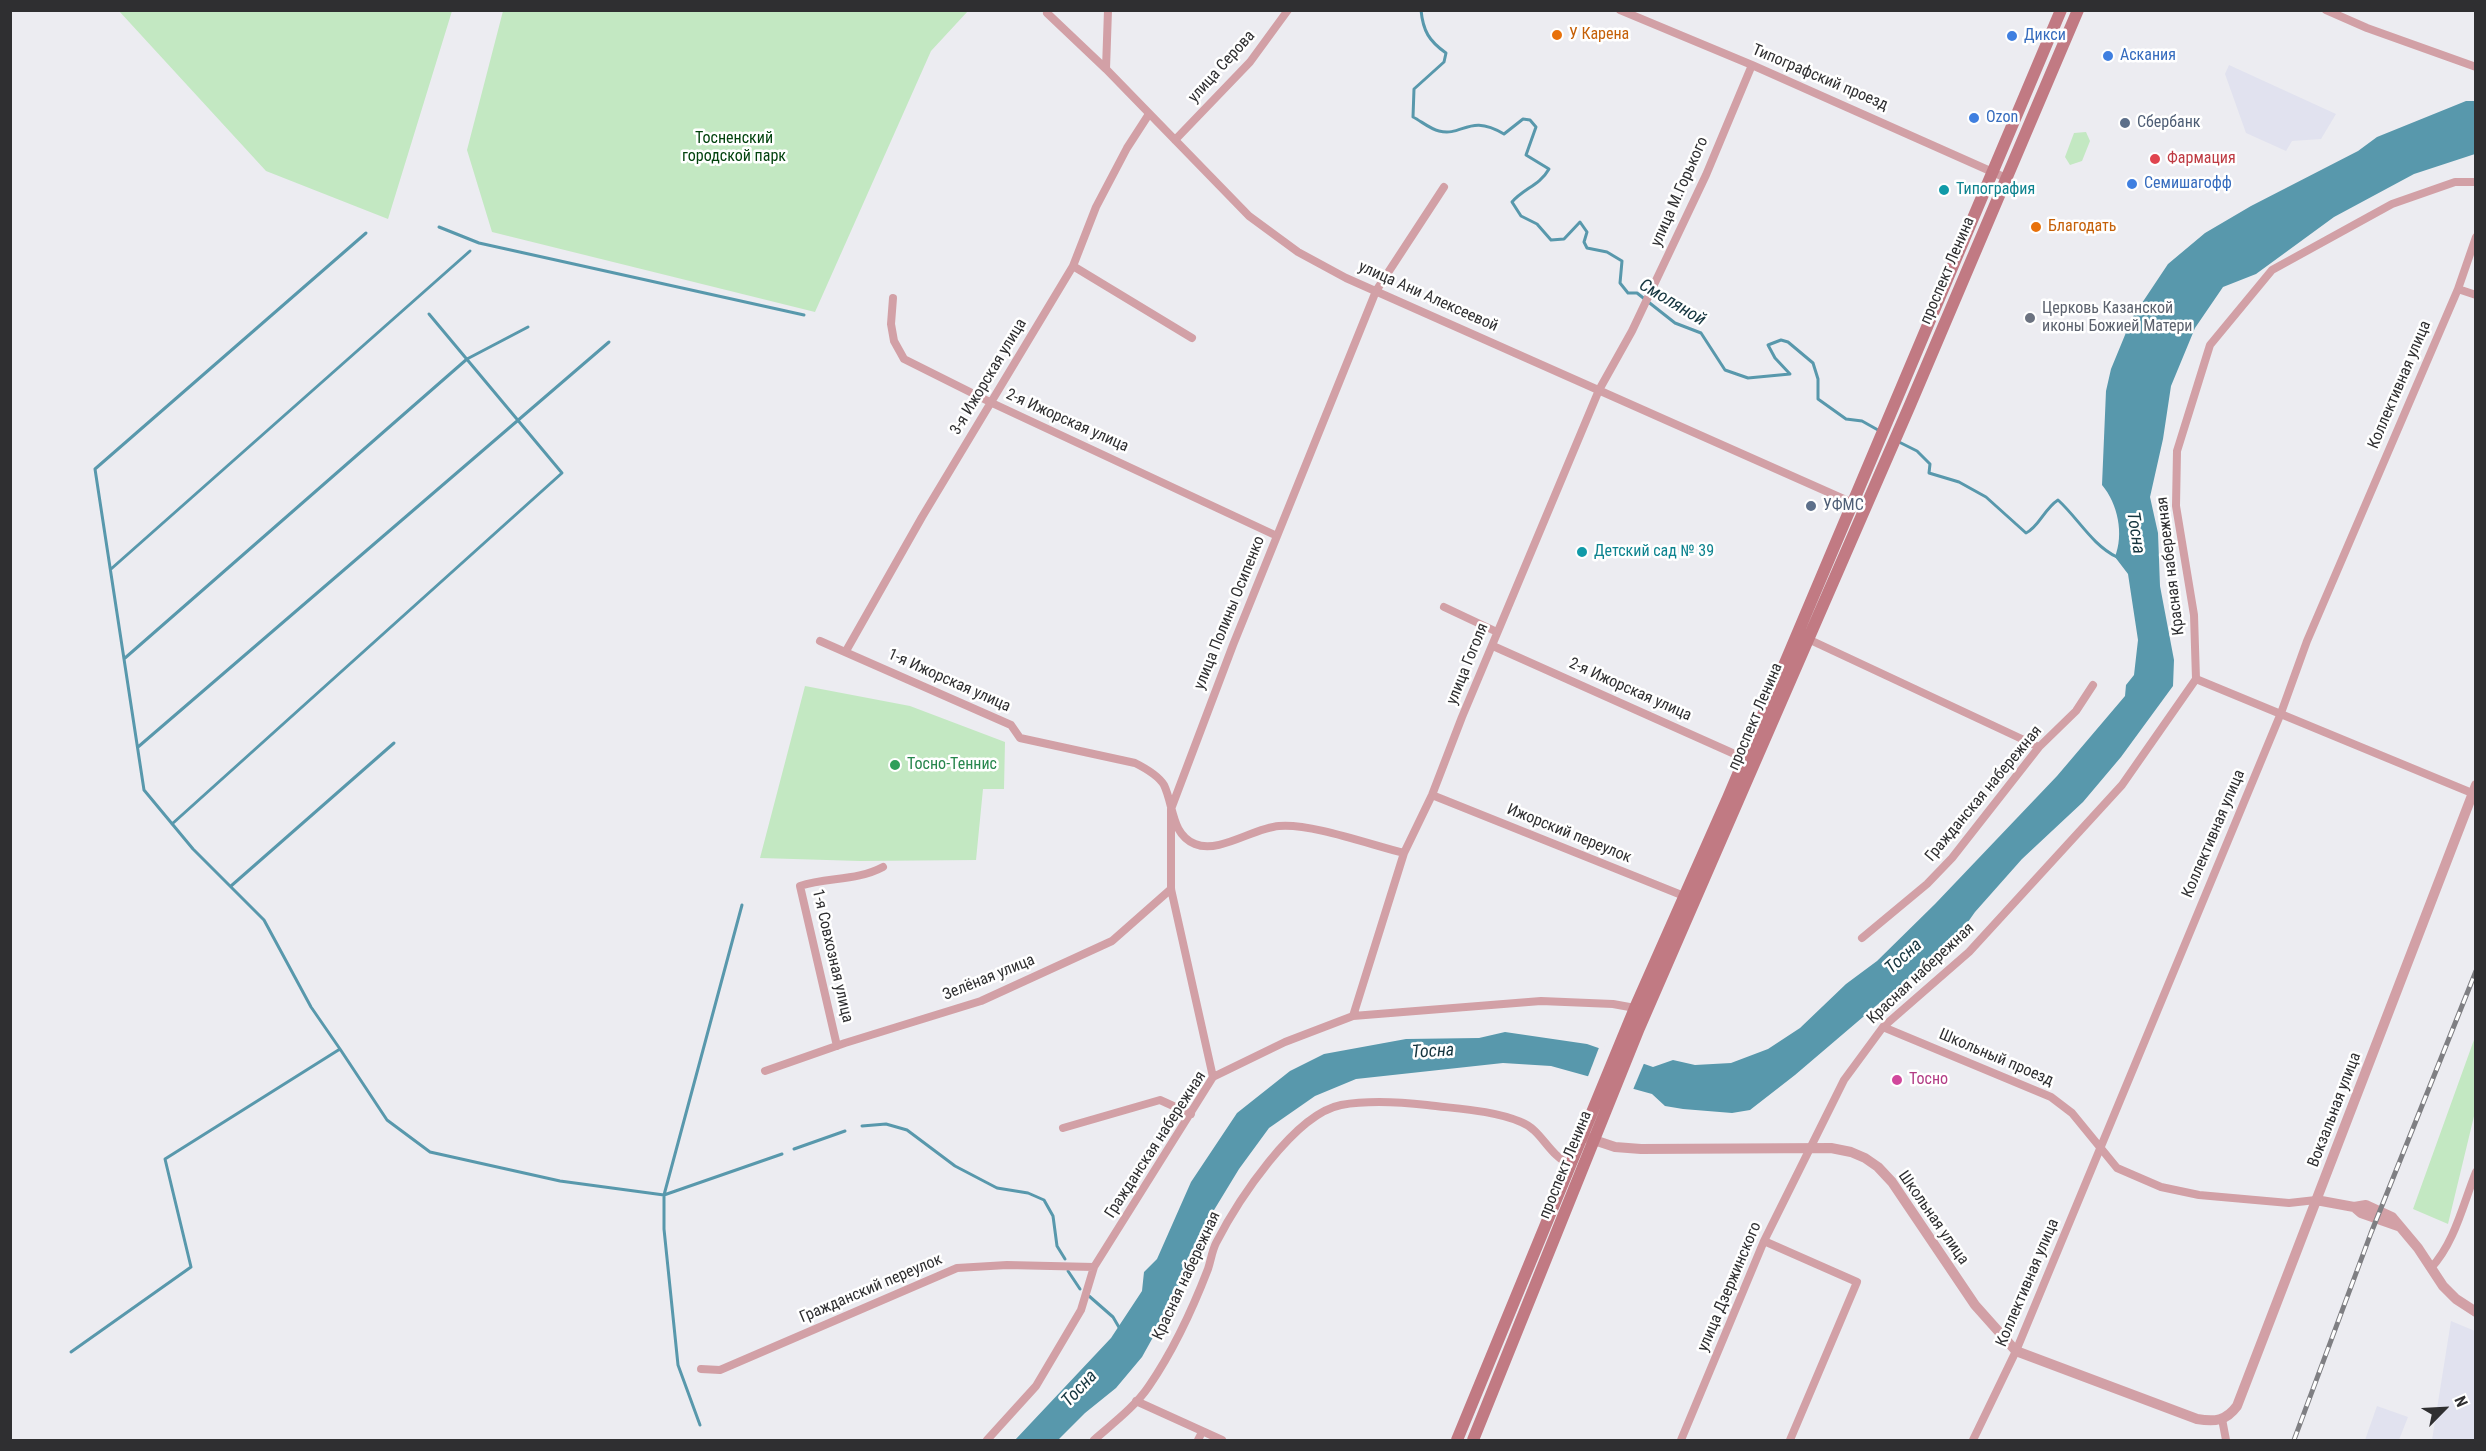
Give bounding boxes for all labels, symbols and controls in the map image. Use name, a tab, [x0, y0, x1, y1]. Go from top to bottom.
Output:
place label: У Карена	[1569, 25, 1629, 45]
place label: Дикси	[2024, 26, 2066, 46]
street label: улица Серова	[1185, 27, 1259, 107]
marker: У Карена	[1550, 28, 1564, 42]
marker: Дикси	[2005, 29, 2019, 43]
street label: Типографский проезд	[1749, 41, 1891, 115]
place label: Аскания	[2120, 46, 2176, 66]
marker: Аскания	[2101, 49, 2115, 63]
place label: Ozon	[1986, 108, 2018, 128]
marker: Ozon	[1967, 111, 1981, 125]
place label: Сбербанк	[2137, 113, 2200, 133]
marker: Сбербанк	[2118, 116, 2132, 130]
park label: Тосненский городской парк	[682, 129, 786, 167]
street label: улица М.Горького	[1647, 134, 1713, 250]
place label: Фармация	[2167, 149, 2236, 169]
marker: Фармация	[2148, 152, 2162, 166]
place label: Семишагофф	[2144, 174, 2232, 194]
marker: Семишагофф	[2125, 177, 2139, 191]
place label: Типография	[1956, 180, 2035, 200]
marker: Типография	[1937, 183, 1951, 197]
street label: проспект Ленина	[1917, 214, 1979, 328]
place label: Благодать	[2048, 217, 2116, 237]
marker: Благодать	[2029, 220, 2043, 234]
street label: улица Ани Алексеевой	[1355, 258, 1501, 336]
water label: Смоляной	[1635, 275, 1709, 331]
place label: Церковь Казанской иконы Божией Матери	[2042, 299, 2192, 337]
marker: Церковь Казанской иконы Божией Матери	[2023, 311, 2037, 325]
street label: 3-я Ижорская улица	[947, 315, 1031, 439]
street label: Коллективная улица	[2364, 318, 2436, 452]
street label: 2-я Ижорская улица	[1003, 385, 1131, 457]
place label: УФМС	[1823, 496, 1864, 516]
street label: Красная набережная	[2153, 496, 2189, 636]
marker: УФМС	[1804, 499, 1818, 513]
water label: Тосна	[2121, 510, 2149, 556]
street label: улица Полины Осипенко	[1190, 534, 1270, 692]
place label: Детский сад № 39	[1594, 542, 1714, 562]
marker: Детский сад № 39	[1575, 545, 1589, 559]
street label: улица Гоголя	[1443, 620, 1493, 708]
street label: 1-я Ижорская улица	[885, 645, 1013, 717]
street label: 2-я Ижорская улица	[1566, 654, 1694, 726]
street label: проспект Ленина	[1725, 660, 1787, 774]
street label: Гражданская набережная	[1922, 722, 2046, 866]
place label: Тосно-Теннис	[907, 755, 997, 775]
marker: Тосно-Теннис	[888, 758, 902, 772]
street label: Коллективная улица	[2178, 767, 2250, 901]
street label: Ижорский переулок	[1504, 800, 1634, 868]
street label: 1-я Совхозная улица	[807, 887, 857, 1025]
street label: Красная набережная	[1863, 919, 1979, 1029]
water label: Тосна	[1881, 935, 1927, 979]
street label: Зелёная улица	[940, 951, 1038, 1005]
street label: Школьный проезд	[1936, 1025, 2056, 1091]
water label: Тосна	[1411, 1040, 1455, 1064]
street label: Вокзальная улица	[2304, 1050, 2366, 1170]
street label: Гражданская набережная	[1101, 1068, 1211, 1222]
place label: Тосно	[1909, 1070, 1948, 1090]
marker: Тосно	[1890, 1073, 1904, 1087]
street label: проспект Ленина	[1536, 1108, 1596, 1222]
street label: Школьная улица	[1894, 1167, 1972, 1269]
street label: Красная набережная	[1149, 1209, 1225, 1343]
street label: Коллективная улица	[1992, 1216, 2064, 1350]
street label: улица Дзержинского	[1694, 1219, 1766, 1355]
street label: Гражданский переулок	[797, 1250, 945, 1328]
water label: Тосна	[1058, 1366, 1102, 1412]
north arrow	[2414, 1379, 2474, 1439]
text: N	[2450, 1393, 2472, 1410]

